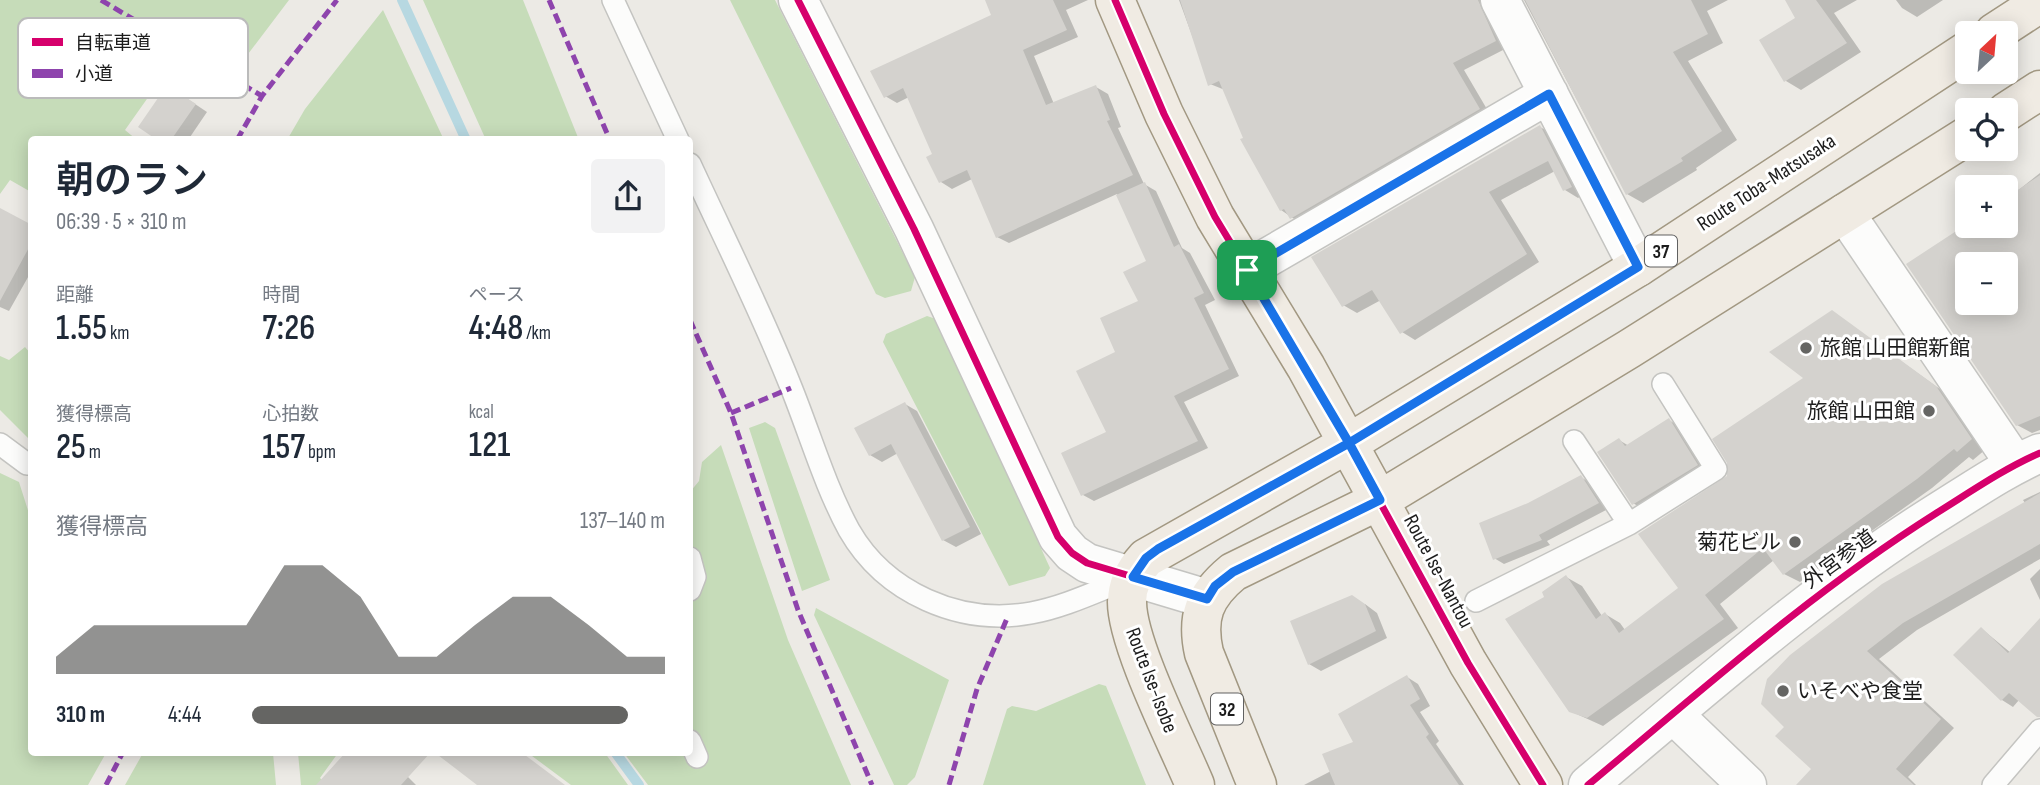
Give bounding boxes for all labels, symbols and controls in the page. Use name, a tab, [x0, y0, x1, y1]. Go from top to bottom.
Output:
legend	[18, 18, 248, 98]
north arrow	[1955, 21, 2018, 84]
map controls	[1955, 21, 2018, 315]
text: 自転車道	[75, 32, 151, 55]
text: 小道	[75, 63, 113, 86]
button: locate	[1955, 98, 2018, 161]
street label: Route Toba-Matsusaka	[1692, 128, 1840, 237]
text: 朝のラン	[56, 159, 208, 204]
button: share	[591, 159, 665, 233]
button: +	[1955, 175, 2018, 238]
text: 06:39 · 5 × 310 m	[56, 208, 187, 236]
road number: 37	[1645, 235, 1677, 266]
pin	[1217, 240, 1277, 300]
icon: arrive	[1228, 251, 1266, 289]
button: −	[1955, 252, 2018, 315]
text: 距離	[56, 284, 94, 307]
text: 時間	[262, 284, 300, 307]
text: ペース	[469, 284, 525, 307]
text: 1.55	[56, 307, 107, 350]
text: 7:26	[262, 307, 315, 350]
text: 4:48	[469, 307, 523, 350]
text: km	[107, 322, 129, 345]
text: /km	[523, 322, 551, 345]
place label: 旅館 山田館新館	[1820, 336, 1970, 361]
marker: 旅館 山田館新館	[1798, 340, 1814, 356]
place label: 旅館 山田館	[1807, 399, 1915, 424]
text: kcal	[469, 401, 494, 424]
text: 獲得標高	[56, 403, 132, 426]
text: 心拍数	[262, 403, 319, 426]
marker: 旅館 山田館	[1921, 403, 1937, 419]
text: 121	[469, 424, 510, 467]
text: 25	[56, 426, 86, 469]
text: 157	[262, 426, 305, 469]
text: m	[86, 441, 101, 464]
text: bpm	[305, 441, 336, 464]
text: 137–140 m	[580, 507, 665, 535]
street label: Route Ise-Nantou	[1398, 510, 1479, 632]
text: 獲得標高	[56, 513, 148, 541]
street label: 外宮参道	[1798, 525, 1881, 594]
place label: 菊花ビル	[1697, 530, 1781, 555]
marker: 菊花ビル	[1787, 534, 1803, 550]
street label: Route Ise-Isobe	[1120, 624, 1183, 736]
place label: いそべや食堂	[1797, 679, 1923, 704]
marker: いそべや食堂	[1775, 683, 1791, 699]
road number: 32	[1211, 694, 1243, 724]
text: 310 m	[56, 701, 105, 729]
text: 4:44	[168, 701, 201, 729]

